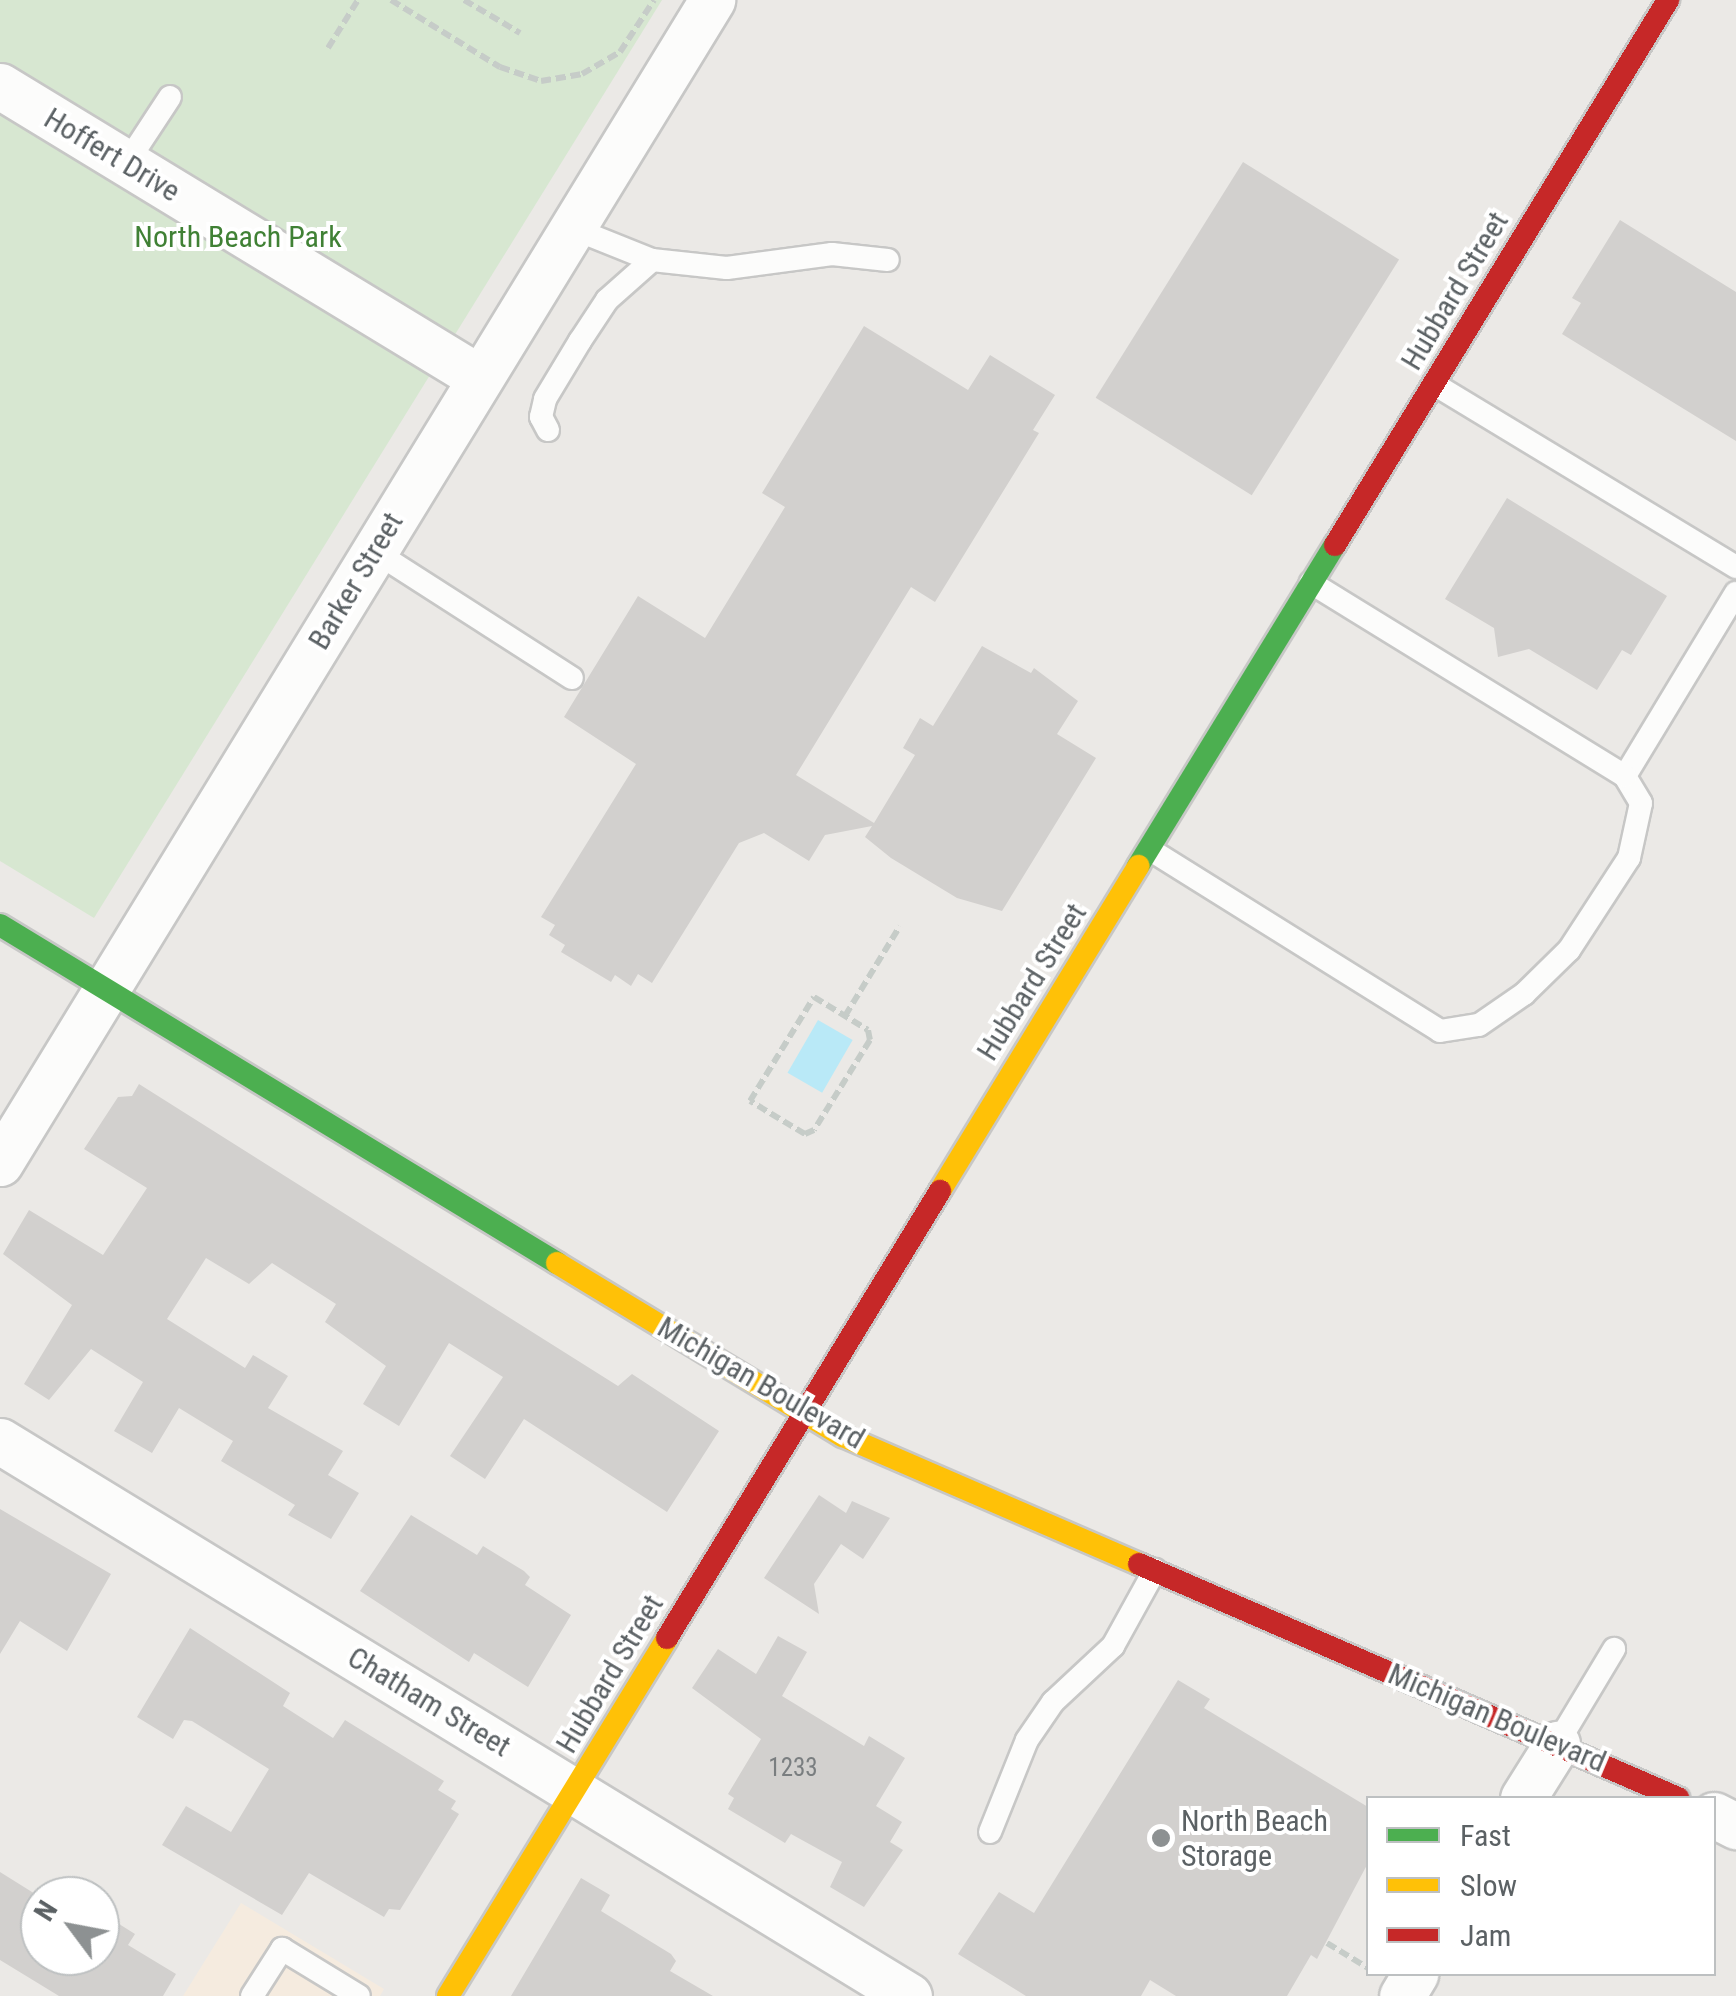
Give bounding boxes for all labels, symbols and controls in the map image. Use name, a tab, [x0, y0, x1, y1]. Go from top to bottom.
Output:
street label: Hoffert Drive	[38, 100, 186, 210]
street label: Hubbard Street	[1394, 205, 1516, 377]
park label: North Beach Park	[134, 219, 342, 255]
street label: Barker Street	[301, 506, 411, 656]
street label: Hubbard Street	[970, 897, 1094, 1067]
street label: Michigan Boulevard	[651, 1309, 871, 1457]
street label: Hubbard Street	[549, 1588, 671, 1760]
street label: Chatham Street	[341, 1639, 517, 1765]
street label: Michigan Boulevard	[1383, 1656, 1611, 1780]
house number: 1233	[768, 1753, 818, 1783]
legend	[1366, 1796, 1716, 1976]
place label: North Beach Storage	[1181, 1803, 1328, 1874]
text: Fast	[1460, 1818, 1511, 1853]
marker: North Beach Storage	[1150, 1827, 1172, 1849]
text: Slow	[1460, 1868, 1517, 1903]
north arrow	[20, 1876, 120, 1976]
text: N	[27, 1895, 64, 1927]
text: Jam	[1460, 1918, 1511, 1953]

